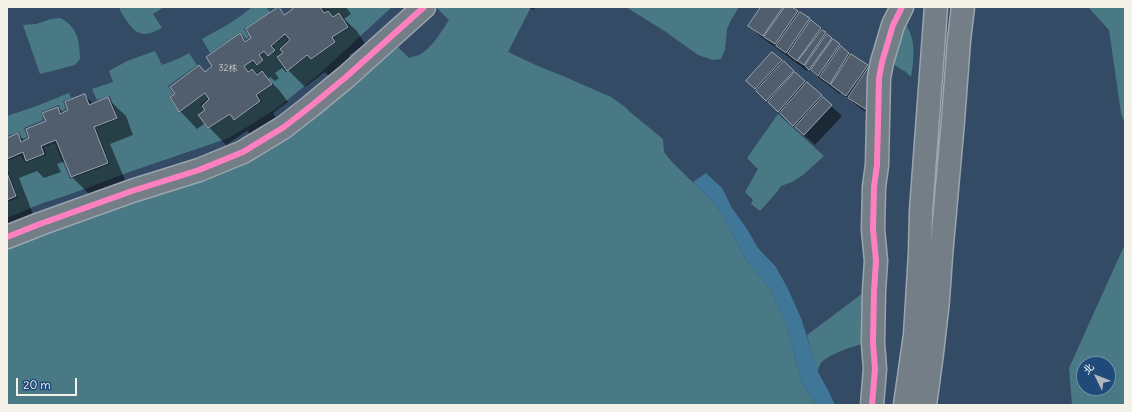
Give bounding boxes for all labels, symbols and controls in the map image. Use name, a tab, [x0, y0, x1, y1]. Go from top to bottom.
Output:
house number: 32栋	[218, 63, 238, 73]
north arrow	[1076, 356, 1116, 396]
text: 北	[1079, 360, 1097, 377]
scale bar	[18, 370, 79, 396]
text: 20 m	[23, 377, 51, 392]

